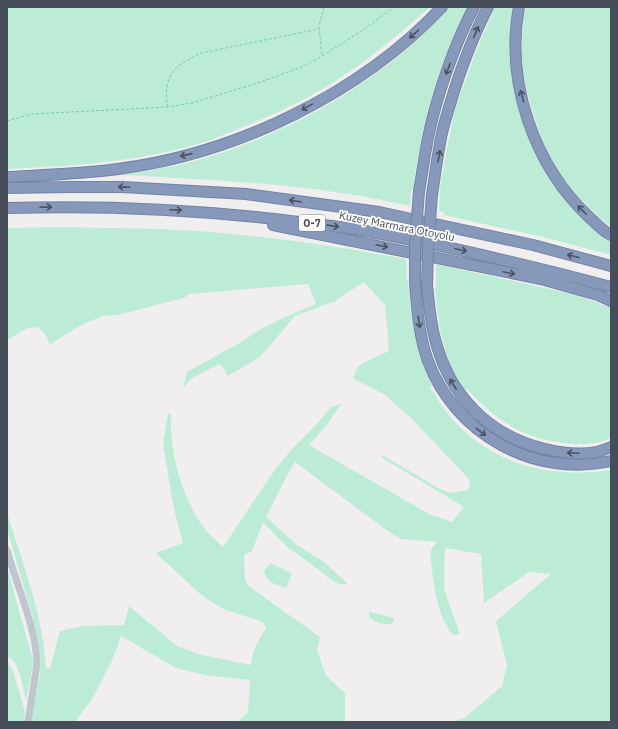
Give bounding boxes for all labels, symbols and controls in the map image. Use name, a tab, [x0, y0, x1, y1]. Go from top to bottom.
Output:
one-way arrow	[473, 26, 481, 38]
one-way arrow	[409, 29, 419, 38]
one-way arrow	[444, 63, 452, 75]
one-way arrow	[518, 90, 525, 103]
one-way arrow	[301, 104, 313, 112]
one-way arrow	[435, 150, 443, 163]
one-way arrow	[180, 151, 193, 159]
one-way arrow	[118, 184, 131, 191]
one-way arrow	[289, 197, 302, 205]
one-way arrow	[39, 203, 52, 211]
one-way arrow	[577, 205, 587, 215]
one-way arrow	[169, 207, 182, 214]
street label: Kuzey Marmara Otoyolu	[338, 208, 456, 244]
road number: O-7	[299, 215, 325, 231]
one-way arrow	[326, 222, 339, 230]
one-way arrow	[375, 243, 388, 251]
one-way arrow	[454, 247, 467, 255]
one-way arrow	[567, 252, 580, 259]
one-way arrow	[502, 269, 515, 277]
one-way arrow	[415, 315, 423, 328]
one-way arrow	[449, 378, 457, 390]
one-way arrow	[475, 428, 486, 436]
one-way arrow	[567, 449, 580, 456]

